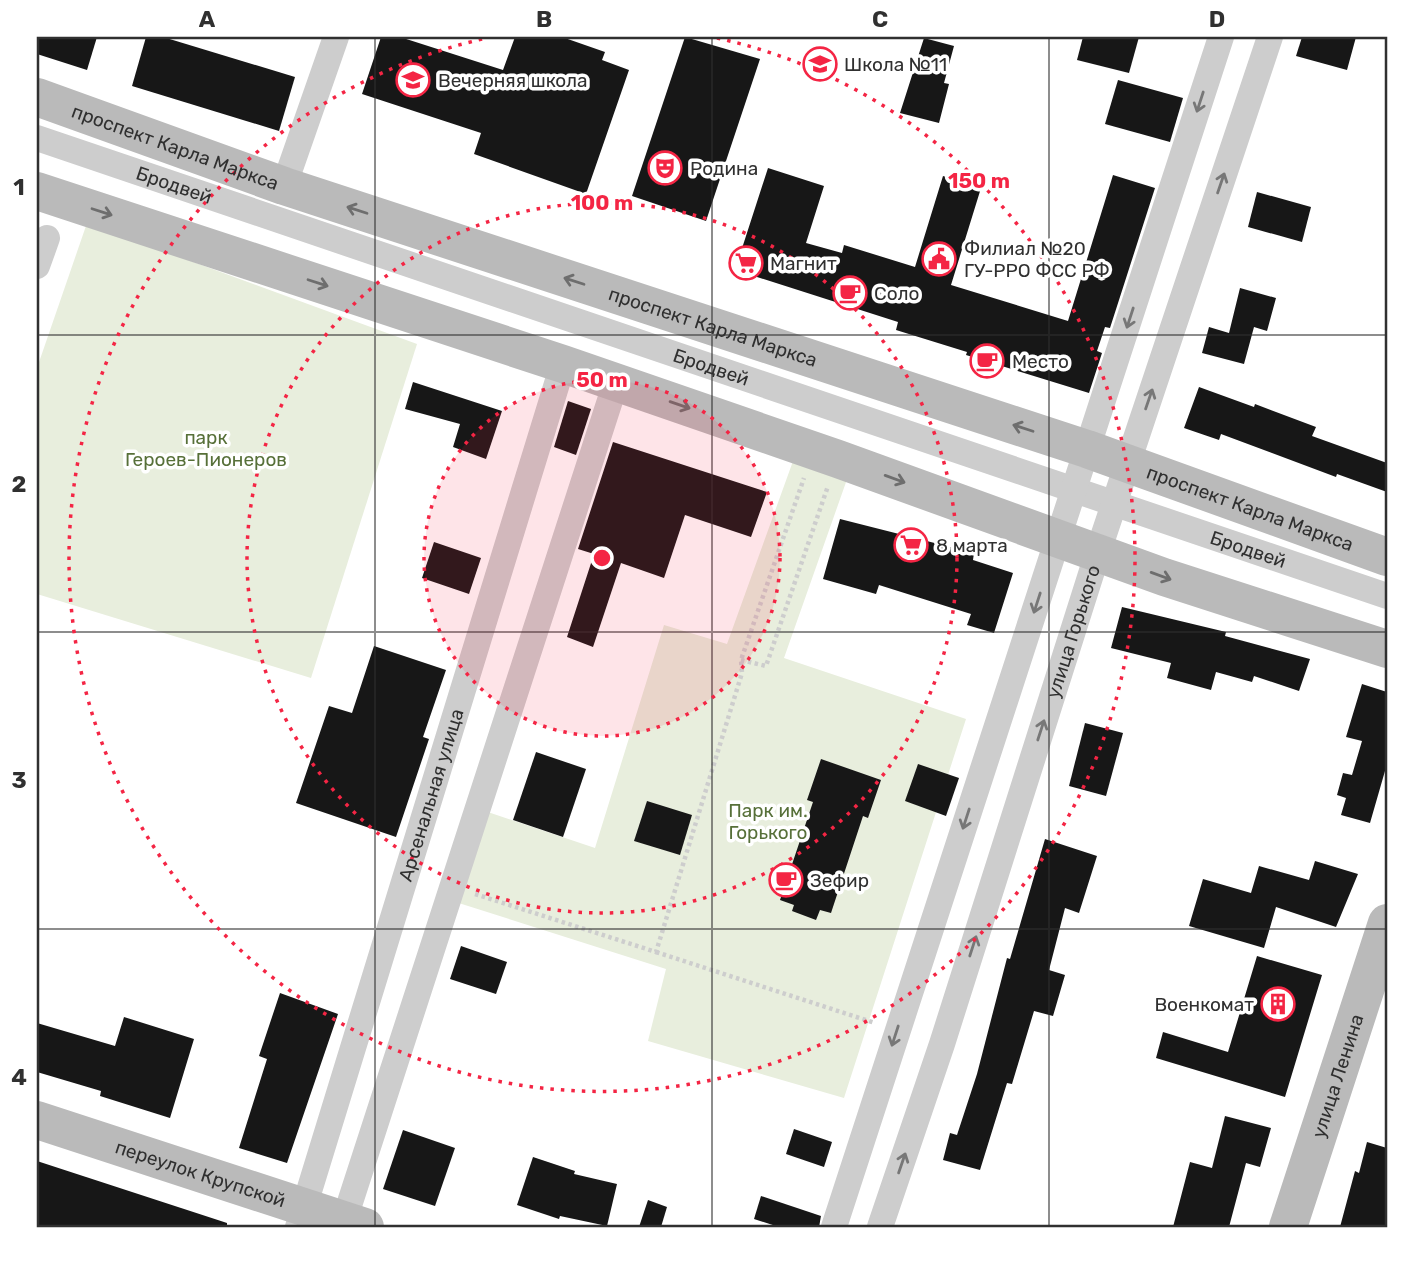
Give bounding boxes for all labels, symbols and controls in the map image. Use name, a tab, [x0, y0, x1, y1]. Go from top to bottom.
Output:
text: A	[199, 5, 216, 33]
text: B	[536, 5, 552, 33]
text: C	[872, 5, 888, 33]
text: D	[1209, 5, 1225, 33]
school or university icon: Школа №11	[801, 45, 839, 83]
place label: Школа №11	[844, 53, 947, 76]
school or university icon: Вечерняя школа	[394, 61, 432, 99]
place label: Вечерняя школа	[438, 69, 588, 92]
one-way arrow	[1193, 90, 1206, 112]
street label: проспект Карла Маркса	[69, 100, 282, 195]
theatre icon: Родина	[646, 149, 684, 187]
place label: Родина	[690, 157, 758, 180]
street label: Бродвей	[133, 162, 215, 209]
text: 150 m	[948, 168, 1010, 193]
one-way arrow	[1216, 172, 1229, 194]
text: 1	[13, 173, 25, 201]
text: 100 m	[571, 190, 633, 215]
one-way arrow	[347, 203, 369, 215]
one-way arrow	[90, 207, 112, 219]
place label: Филиал №20 ГУ-РРО ФСС РФ	[964, 237, 1110, 282]
public building icon: Филиал №20 ГУ-РРО ФСС РФ	[920, 240, 958, 278]
supermarket icon: Магнит	[727, 244, 765, 282]
place label: Магнит	[770, 252, 837, 275]
one-way arrow	[563, 274, 585, 286]
cafe icon: Соло	[831, 274, 869, 312]
one-way arrow	[306, 278, 328, 291]
street label: проспект Карла Маркса	[606, 282, 820, 372]
place label: Соло	[874, 282, 919, 305]
one-way arrow	[1123, 307, 1136, 329]
cafe icon: Место	[968, 342, 1006, 380]
street label: Бродвей	[670, 344, 752, 391]
place label: Место	[1012, 350, 1069, 373]
text: 50 m	[576, 367, 628, 392]
one-way arrow	[1144, 388, 1156, 410]
one-way arrow	[669, 400, 691, 412]
one-way arrow	[1012, 421, 1034, 433]
park label: парк Героев-Пионеров	[125, 426, 287, 471]
street label: проспект Карла Маркса	[1144, 460, 1357, 556]
text: 2	[12, 470, 26, 498]
one-way arrow	[884, 474, 906, 487]
supermarket icon: 8 марта	[892, 526, 930, 564]
street label: Бродвей	[1207, 526, 1289, 573]
place label: 8 марта	[936, 534, 1008, 557]
centre of rings	[590, 546, 614, 570]
street label: улица Горького	[1041, 562, 1105, 701]
one-way arrow	[1150, 571, 1172, 583]
one-way arrow	[1029, 592, 1042, 614]
street label: Арсенальная улица	[394, 706, 469, 884]
one-way arrow	[1036, 719, 1049, 741]
text: 3	[11, 766, 27, 794]
park label: Парк им. Горького	[728, 799, 808, 844]
one-way arrow	[958, 808, 971, 830]
cafe icon: Зефир	[767, 861, 805, 899]
place label: Зефир	[810, 869, 869, 892]
one-way arrow	[968, 936, 980, 958]
building icon: Военкомат	[1259, 985, 1297, 1023]
place label: Военкомат	[1154, 993, 1254, 1016]
street label: улица Ленина	[1307, 1011, 1369, 1141]
one-way arrow	[887, 1024, 900, 1046]
text: 4	[11, 1063, 27, 1091]
street label: переулок Крупской	[112, 1135, 288, 1212]
one-way arrow	[897, 1152, 909, 1174]

